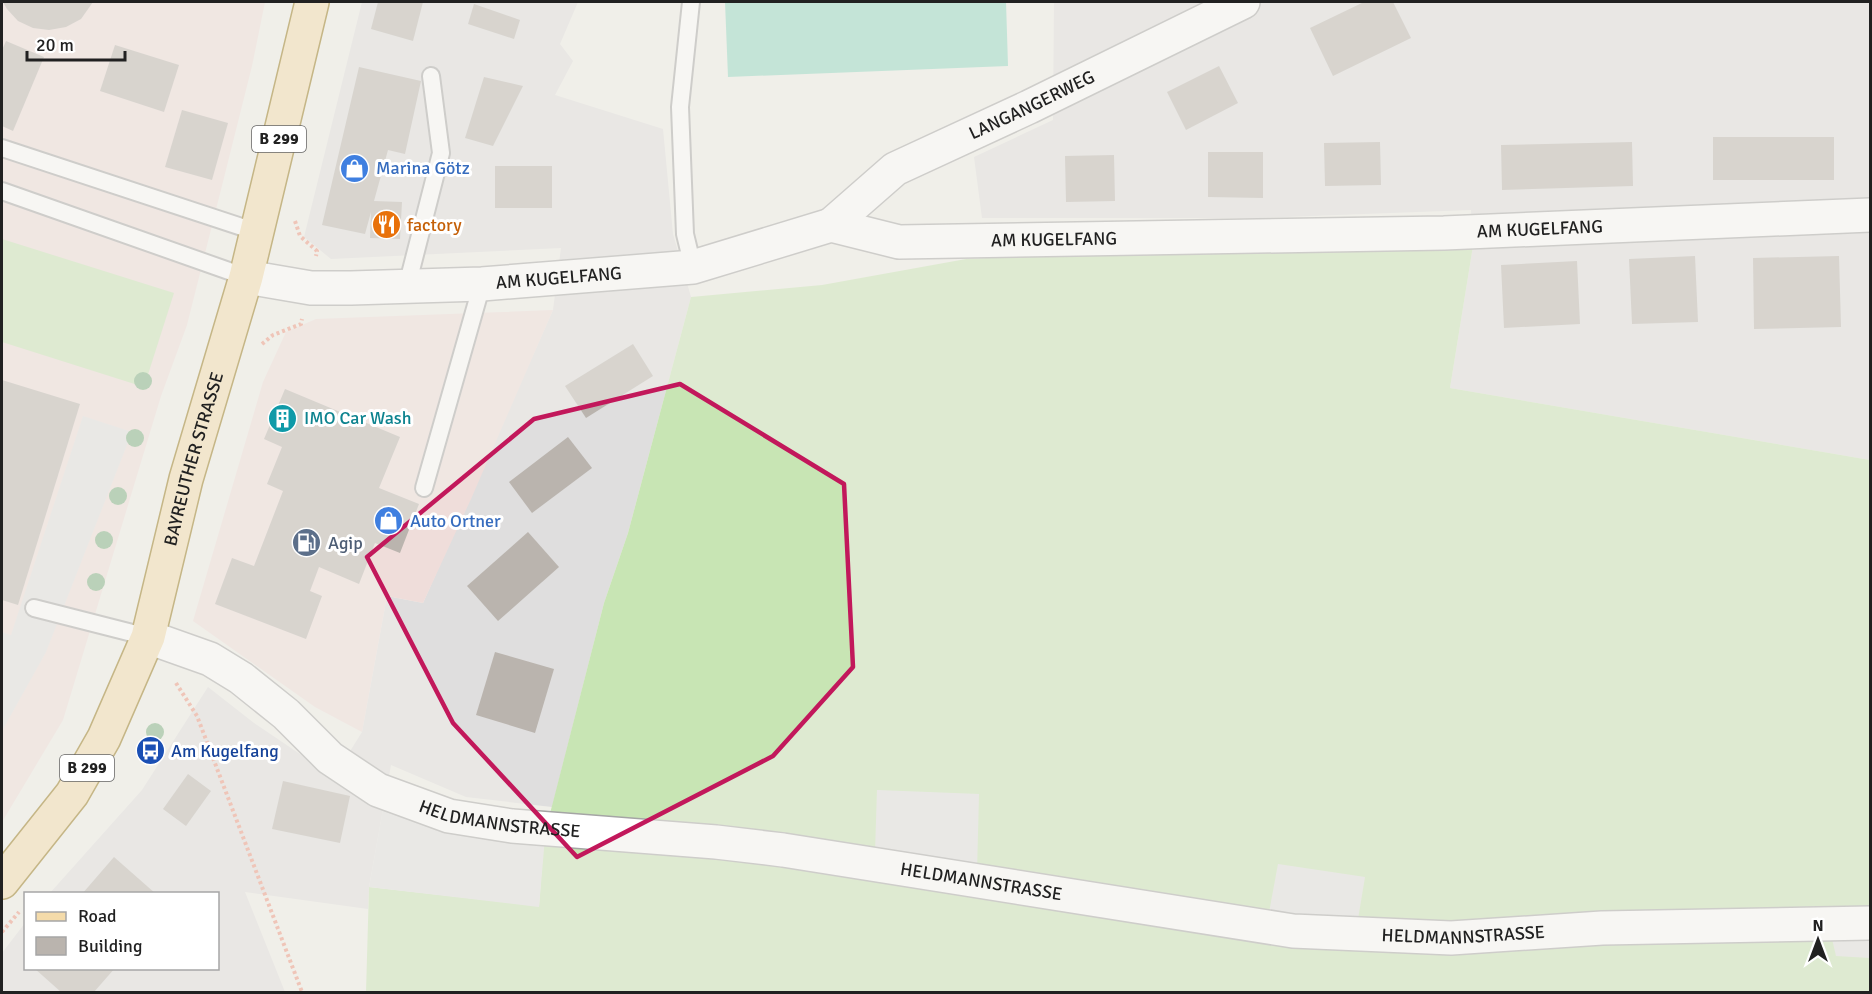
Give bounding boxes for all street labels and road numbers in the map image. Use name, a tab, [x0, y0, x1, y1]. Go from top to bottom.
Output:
street label: LANGANGERWEG	[965, 66, 1098, 144]
road number: B 299	[252, 126, 306, 152]
street label: AM KUGELFANG	[1476, 215, 1603, 243]
street label: AM KUGELFANG	[991, 227, 1117, 251]
street label: AM KUGELFANG	[495, 262, 623, 294]
street label: BAYREUTHER STRASSE	[159, 369, 228, 548]
road number: B 299	[60, 755, 114, 781]
street label: HELDMANNSTRASSE	[416, 795, 581, 842]
street label: HELDMANNSTRASSE	[899, 858, 1064, 905]
street label: HELDMANNSTRASSE	[1381, 921, 1546, 949]

